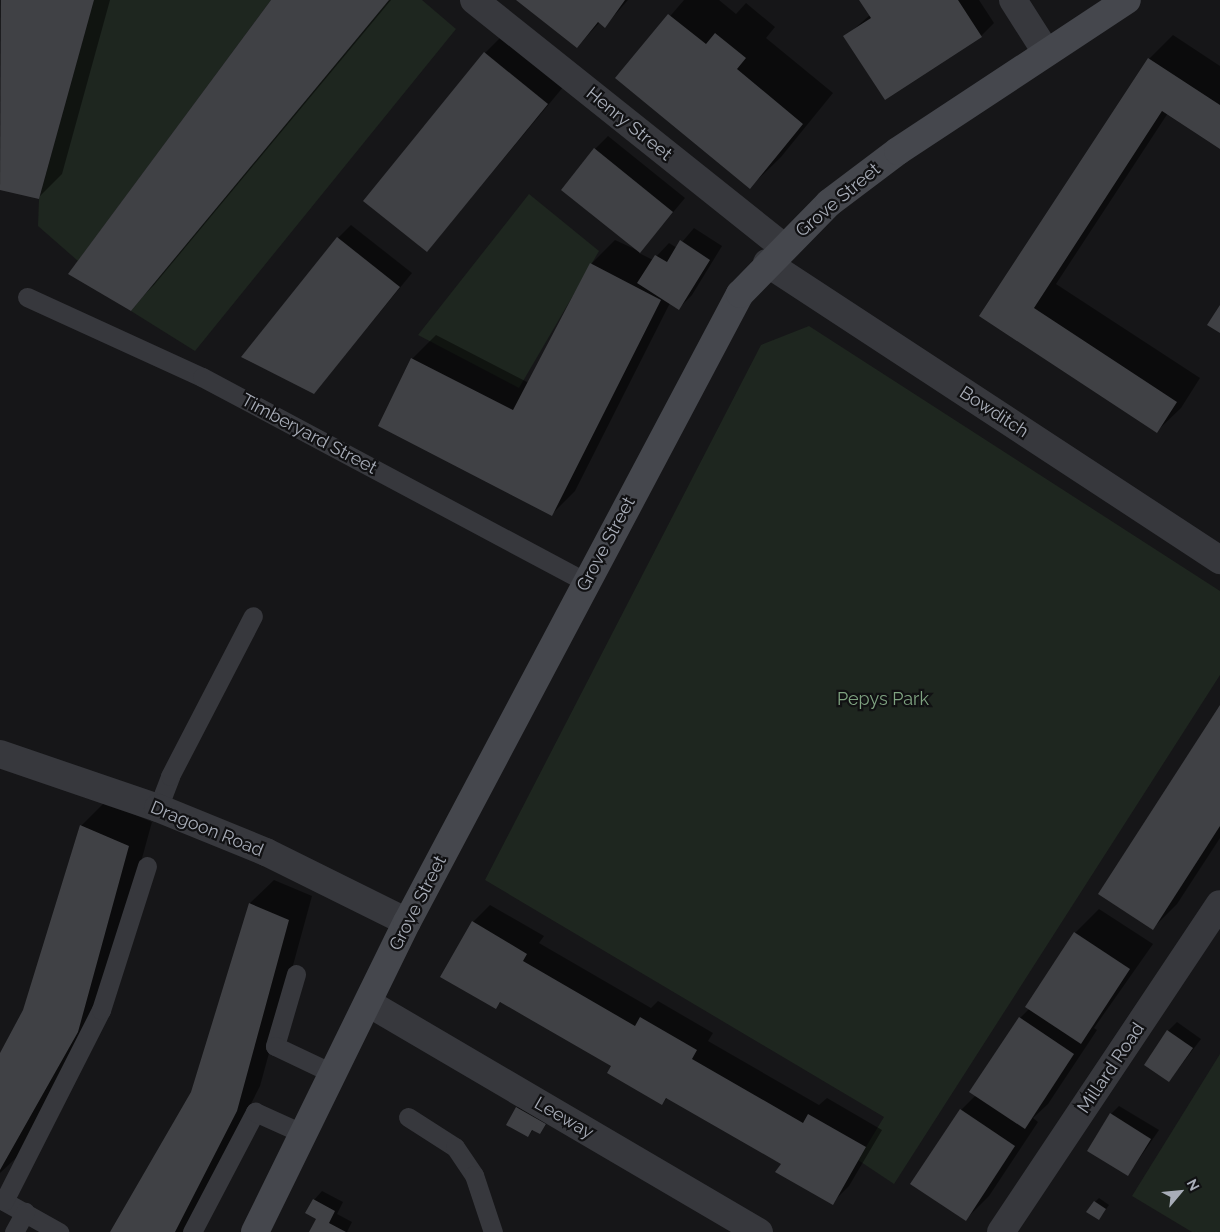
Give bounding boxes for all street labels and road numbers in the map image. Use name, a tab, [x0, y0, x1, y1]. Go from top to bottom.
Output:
street label: Henry Street	[581, 83, 677, 165]
street label: Grove Street	[791, 158, 885, 242]
street label: Bowditch	[955, 382, 1033, 442]
street label: Timberyard Street	[237, 389, 381, 479]
street label: Grove Street	[572, 493, 640, 595]
street label: Dragoon Road	[147, 797, 267, 861]
street label: Grove Street	[385, 852, 451, 954]
street label: Millard Road	[1073, 1019, 1149, 1117]
street label: Leeway	[531, 1092, 597, 1144]

